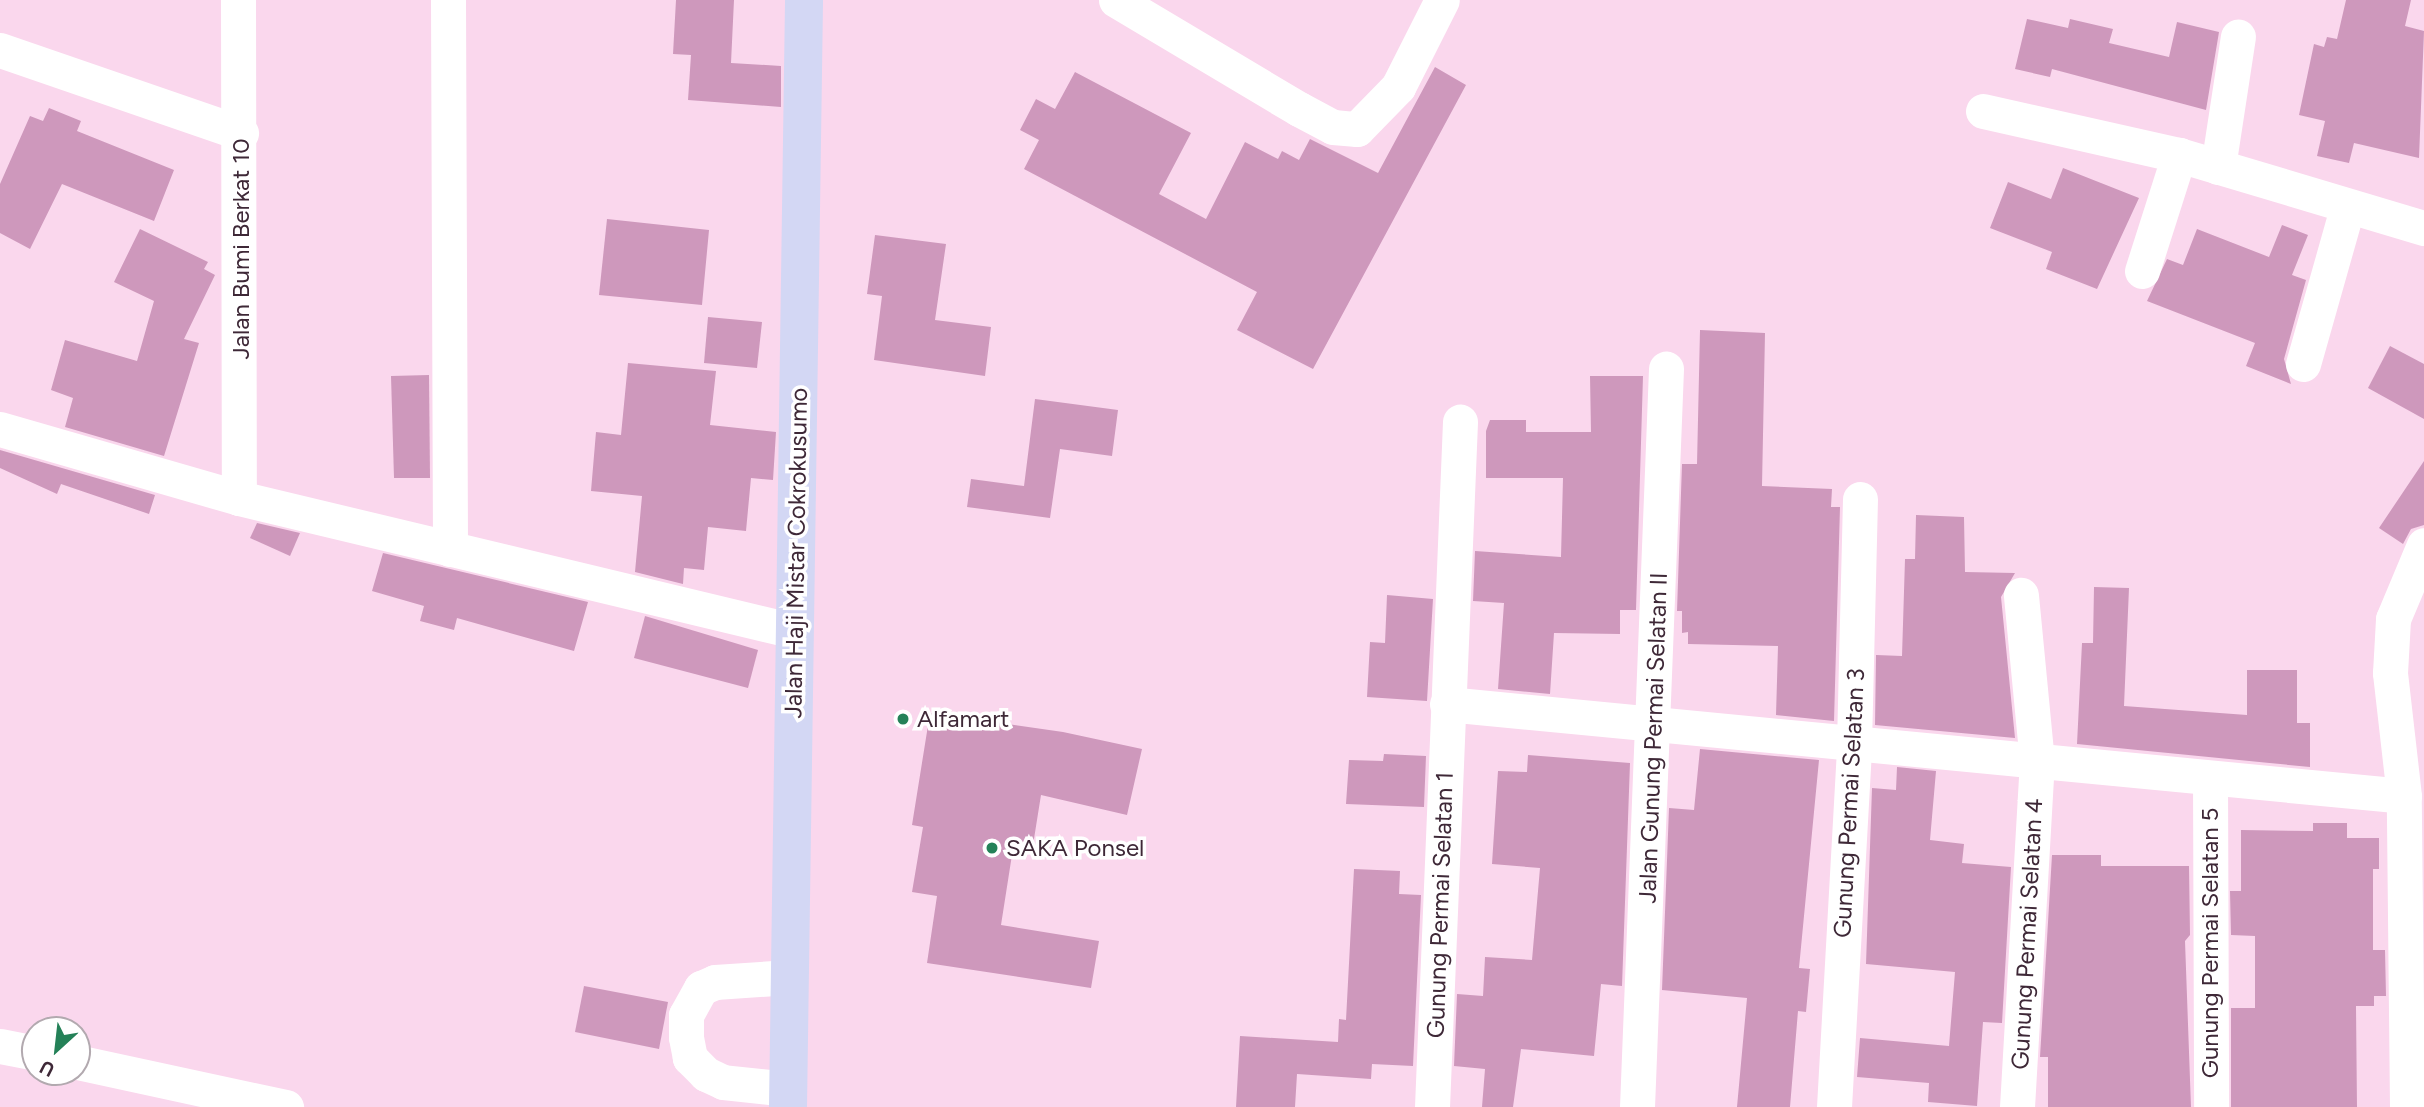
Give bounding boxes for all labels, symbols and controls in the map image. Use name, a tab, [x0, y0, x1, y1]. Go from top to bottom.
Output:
street label: Jalan Bumi Berkat 10	[227, 138, 255, 360]
street label: Jalan Haji Mistar Cokrokusumo	[779, 387, 813, 719]
street label: Jalan Gunung Permai Selatan II	[1633, 572, 1673, 904]
street label: Gunung Permai Selatan 3	[1828, 668, 1870, 938]
place label: Alfamart	[917, 705, 1009, 733]
marker: Alfamart	[895, 711, 911, 727]
street label: Gunung Permai Selatan 1	[1421, 771, 1459, 1039]
street label: Gunung Permai Selatan 4	[2006, 798, 2048, 1070]
street label: Gunung Permai Selatan 5	[2196, 808, 2224, 1078]
place label: SAKA Ponsel	[1006, 834, 1144, 862]
marker: SAKA Ponsel	[984, 840, 1000, 856]
north arrow	[21, 1016, 91, 1086]
text: U	[36, 1055, 58, 1082]

